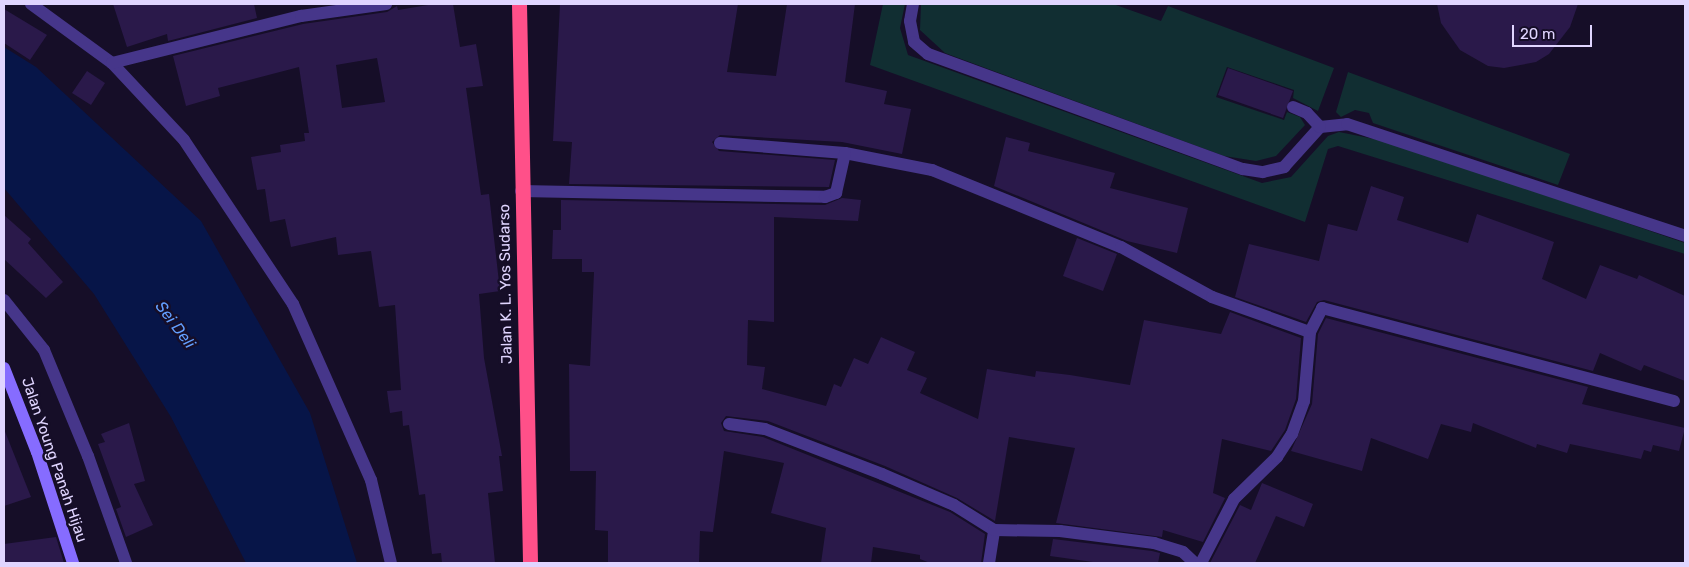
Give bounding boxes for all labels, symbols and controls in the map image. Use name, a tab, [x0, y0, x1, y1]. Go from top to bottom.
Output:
scale bar	[1514, 15, 1594, 47]
text: 20 m	[1520, 25, 1555, 43]
street label: Jalan K. L. Yos Sudarso	[496, 204, 516, 364]
water label: Sei Deli	[151, 297, 199, 353]
street label: Jalan Young Panah Hijau	[17, 375, 91, 545]

